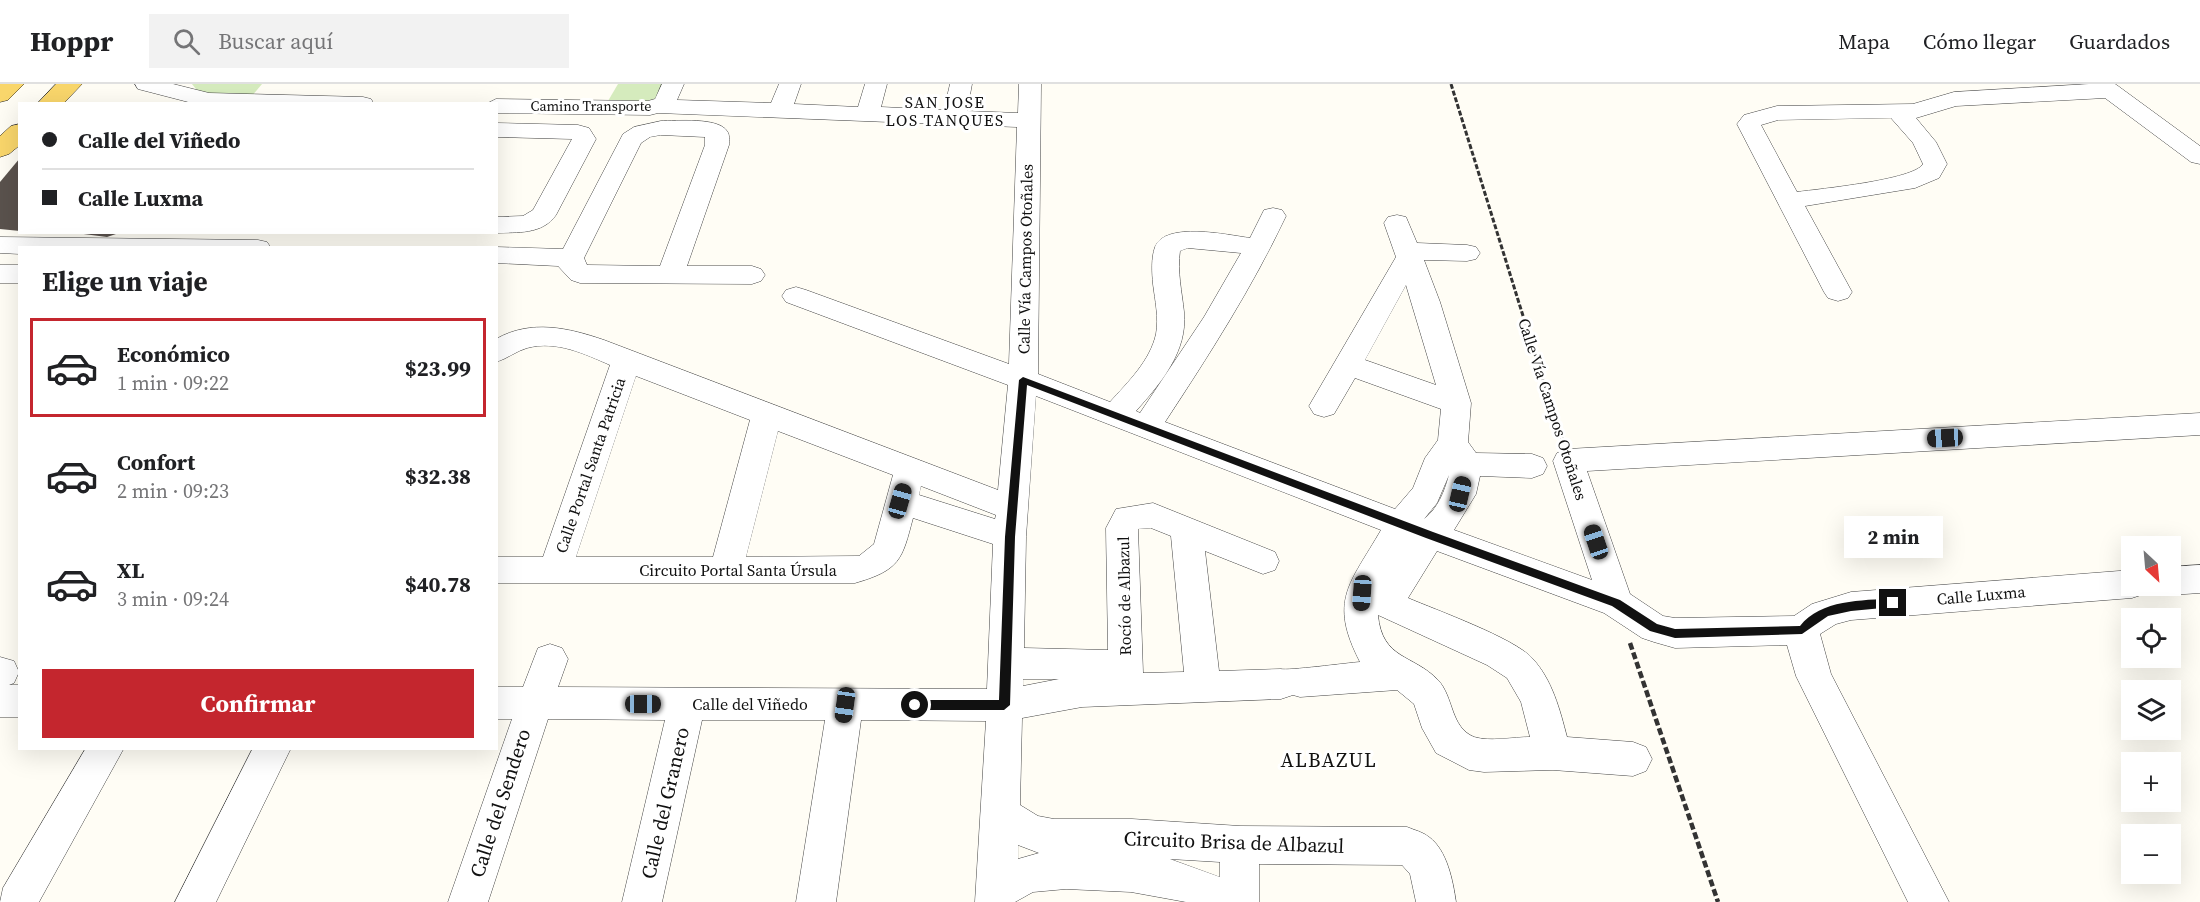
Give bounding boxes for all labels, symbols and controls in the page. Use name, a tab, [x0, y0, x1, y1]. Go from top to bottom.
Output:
search box	[149, 14, 569, 68]
text: Hoppr	[30, 22, 113, 60]
icon: search	[170, 25, 203, 58]
text: Buscar aquí	[218, 26, 333, 56]
text: Mapa	[1838, 27, 1890, 56]
text: Cómo llegar	[1923, 27, 2036, 56]
text: Guardados	[2069, 27, 2170, 56]
district label: SAN JOSE LOS TANQUES	[885, 91, 1005, 131]
street label: Camino Transporte	[531, 96, 651, 116]
text: Calle del Viñedo	[78, 125, 240, 155]
street label: Calle Vía Campos Otoñales	[1012, 164, 1038, 354]
text: Calle Luxma	[78, 183, 203, 213]
text: Elige un viaje	[42, 263, 208, 300]
street label: Calle Vía Campos Otoñales	[1513, 315, 1593, 503]
text: Económico	[117, 339, 230, 369]
icon: car	[45, 341, 99, 395]
text: $23.99	[405, 353, 471, 383]
text: 1 min · 09:22	[117, 369, 229, 397]
street label: Calle Portal Santa Patricia	[550, 373, 631, 556]
car	[1927, 428, 1963, 448]
text: Confort	[117, 447, 195, 477]
icon: car	[45, 449, 99, 503]
text: $32.38	[405, 461, 471, 491]
car	[1447, 474, 1473, 514]
text: 2 min · 09:23	[117, 477, 229, 505]
car	[886, 481, 914, 521]
callout: 2 min	[1844, 516, 1942, 558]
car	[1582, 522, 1610, 562]
text: 2 min	[1868, 523, 1919, 551]
street label: Rocío de Albazul	[1112, 536, 1136, 656]
north arrow	[2121, 536, 2181, 596]
map controls	[2121, 536, 2181, 884]
text: XL	[117, 555, 144, 585]
icon: car	[45, 557, 99, 611]
street label: Circuito Portal Santa Úrsula	[639, 559, 838, 581]
text: $40.78	[405, 569, 471, 599]
car	[1352, 574, 1372, 612]
street label: Calle Luxma	[1936, 580, 2027, 610]
text: 3 min · 09:24	[117, 585, 229, 613]
route end	[1879, 589, 1906, 616]
button: locate	[2121, 608, 2181, 668]
button: Confirmar	[42, 669, 474, 738]
button: layers	[2121, 680, 2181, 740]
car	[834, 686, 856, 724]
route start	[901, 691, 928, 718]
street label: Calle del Viñedo	[692, 693, 808, 715]
car	[625, 695, 661, 713]
street label: Calle del Granero	[634, 724, 696, 882]
street label: Calle del Sendero	[463, 725, 537, 881]
district label: ALBAZUL	[1280, 746, 1378, 774]
button: +	[2121, 752, 2181, 812]
street label: Circuito Brisa de Albazul	[1123, 824, 1345, 860]
button: −	[2121, 824, 2181, 884]

